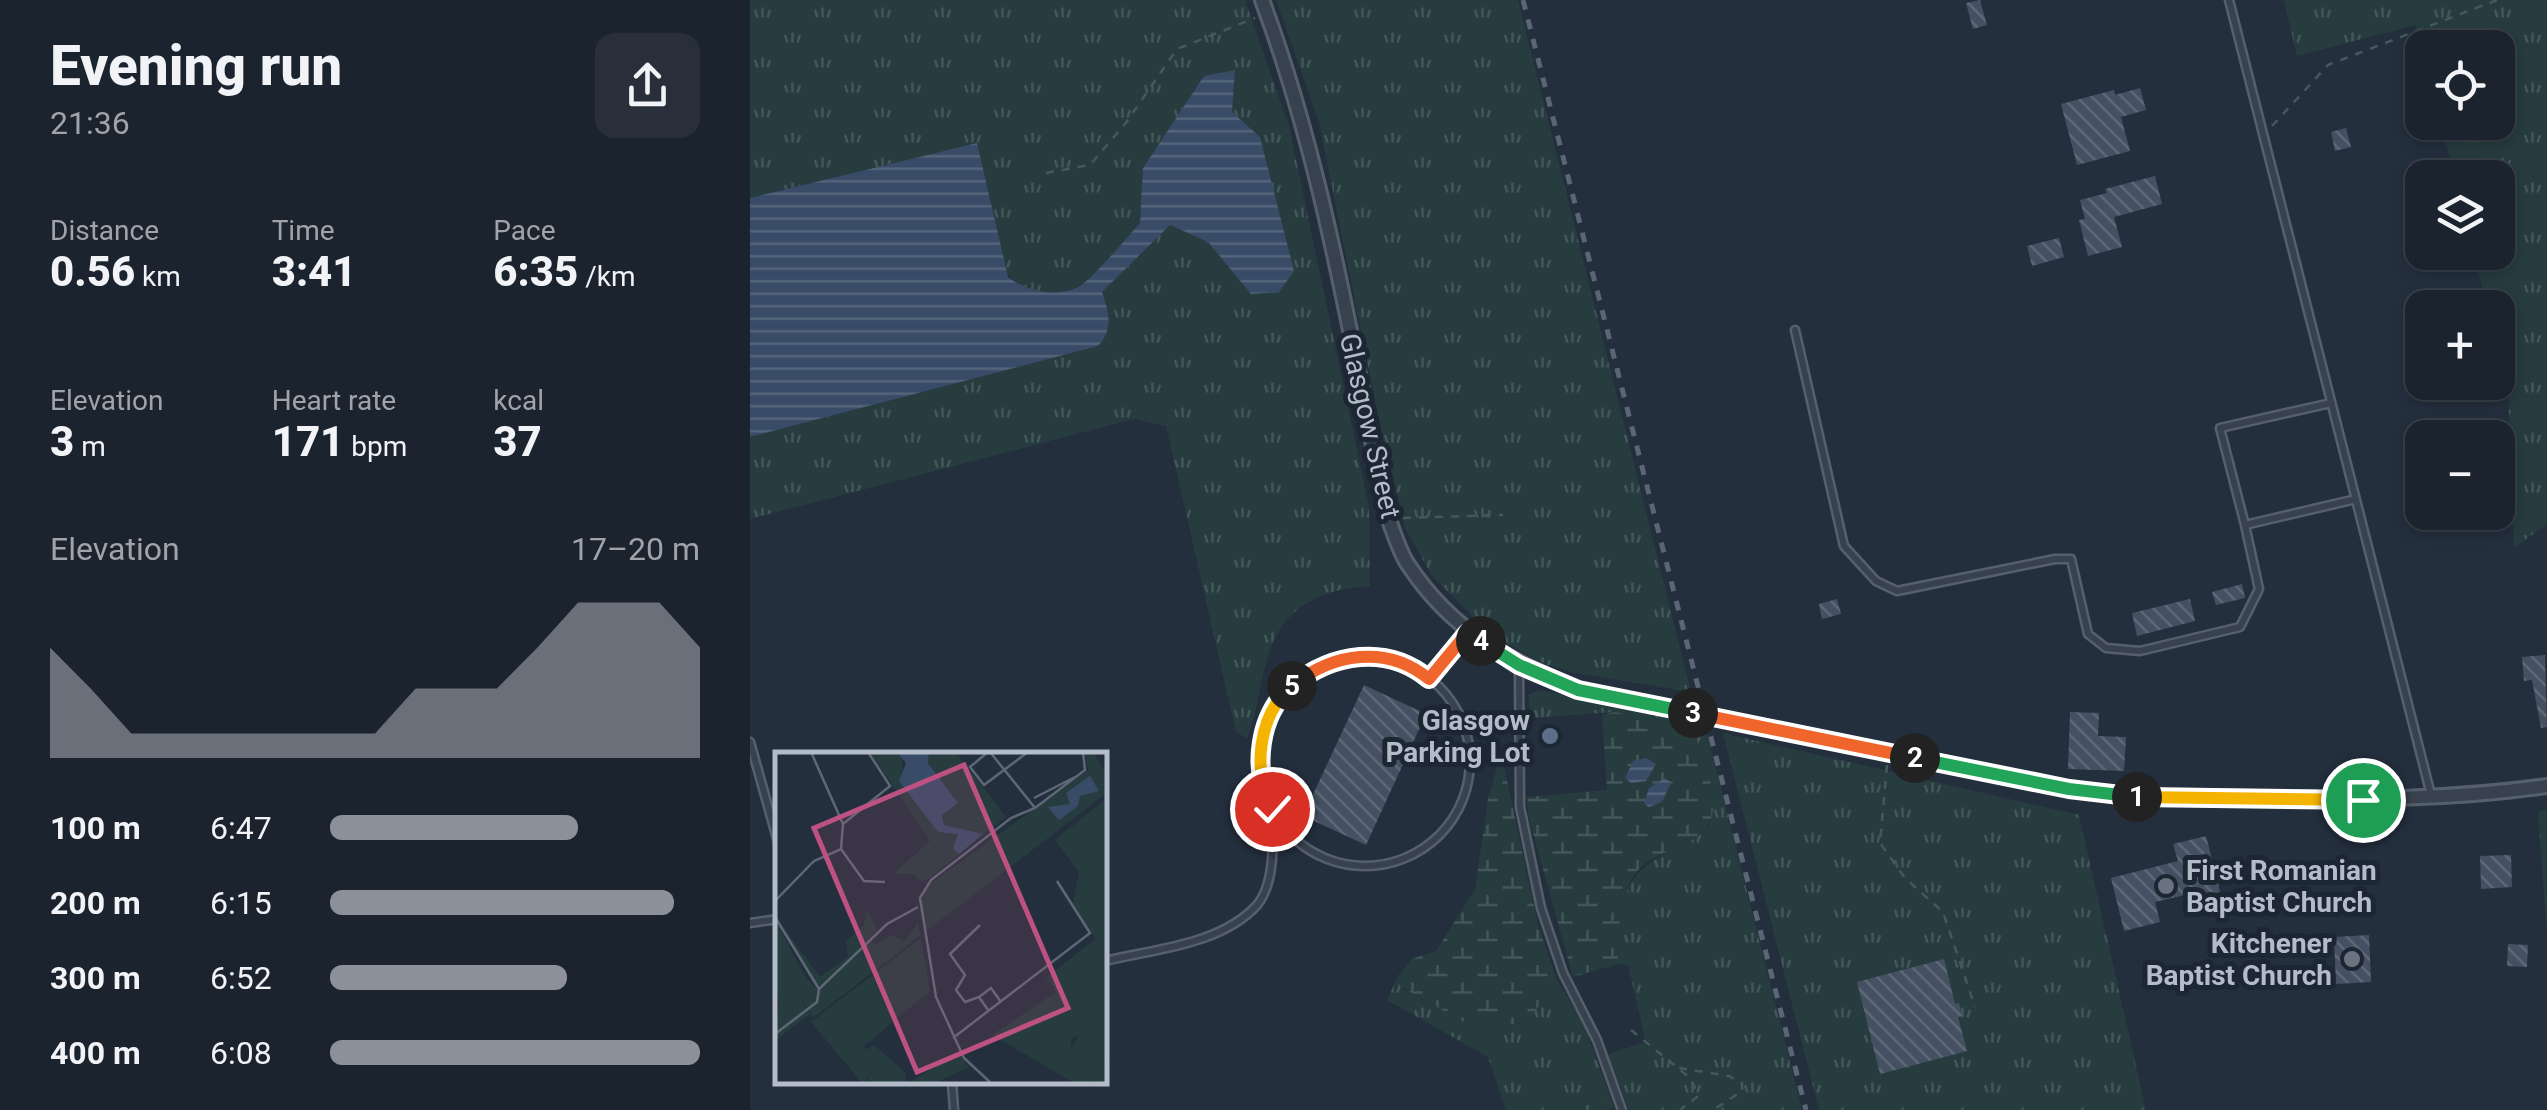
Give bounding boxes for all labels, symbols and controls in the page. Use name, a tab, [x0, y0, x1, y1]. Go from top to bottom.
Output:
map controls	[2405, 30, 2515, 530]
button: locate	[2405, 30, 2515, 140]
button: share	[595, 33, 700, 138]
text: Evening run	[50, 34, 342, 98]
text: 21:36	[50, 104, 130, 142]
button: layers	[2405, 160, 2515, 270]
text: Distance	[50, 214, 159, 247]
text: Time	[272, 214, 335, 247]
text: Pace	[493, 214, 556, 247]
text: 0.56	[50, 247, 135, 296]
text: 3:41	[272, 247, 357, 296]
text: 6:35	[493, 247, 578, 296]
text: km	[135, 260, 181, 293]
text: /km	[578, 260, 635, 293]
button: +	[2405, 290, 2515, 400]
street label: Glasgow Street	[1333, 330, 1407, 522]
text: Elevation	[50, 384, 163, 417]
text: Heart rate	[272, 384, 396, 417]
text: kcal	[493, 384, 544, 417]
text: 3	[50, 417, 74, 466]
text: 171	[272, 417, 344, 466]
text: 37	[493, 417, 542, 466]
button: −	[2405, 420, 2515, 530]
text: m	[74, 430, 106, 463]
text: bpm	[344, 430, 407, 463]
text: Elevation	[50, 530, 180, 568]
text: 17–20 m	[571, 530, 700, 568]
pin: 4	[1456, 616, 1506, 666]
text: 4	[1473, 624, 1489, 657]
pin: 5	[1267, 661, 1317, 711]
text: 5	[1284, 669, 1300, 702]
pin: 3	[1668, 688, 1718, 738]
text: 3	[1685, 696, 1701, 729]
place label: Glasgow Parking Lot	[1385, 704, 1530, 769]
marker: Glasgow Parking Lot	[1539, 725, 1561, 747]
pin: 2	[1890, 733, 1940, 783]
text: 2	[1907, 741, 1923, 774]
inset map	[775, 752, 1108, 1085]
pin	[2321, 758, 2406, 843]
pin	[1230, 767, 1315, 852]
pin: 1	[2112, 772, 2162, 822]
icon: arrive	[2336, 773, 2391, 828]
text: 1	[2129, 780, 2145, 813]
icon: check	[1245, 782, 1300, 837]
text: 100 m	[50, 809, 141, 847]
text: 6:47	[210, 809, 272, 847]
place label: First Romanian Baptist Church	[2186, 854, 2377, 919]
marker: First Romanian Baptist Church	[2155, 875, 2177, 897]
text: 200 m	[50, 884, 141, 922]
text: 6:15	[210, 884, 272, 922]
place label: Kitchener Baptist Church	[2146, 927, 2332, 992]
marker: Kitchener Baptist Church	[2341, 948, 2363, 970]
text: 300 m	[50, 959, 141, 997]
text: 6:52	[210, 959, 272, 997]
text: 400 m	[50, 1034, 141, 1072]
text: 6:08	[210, 1034, 272, 1072]

